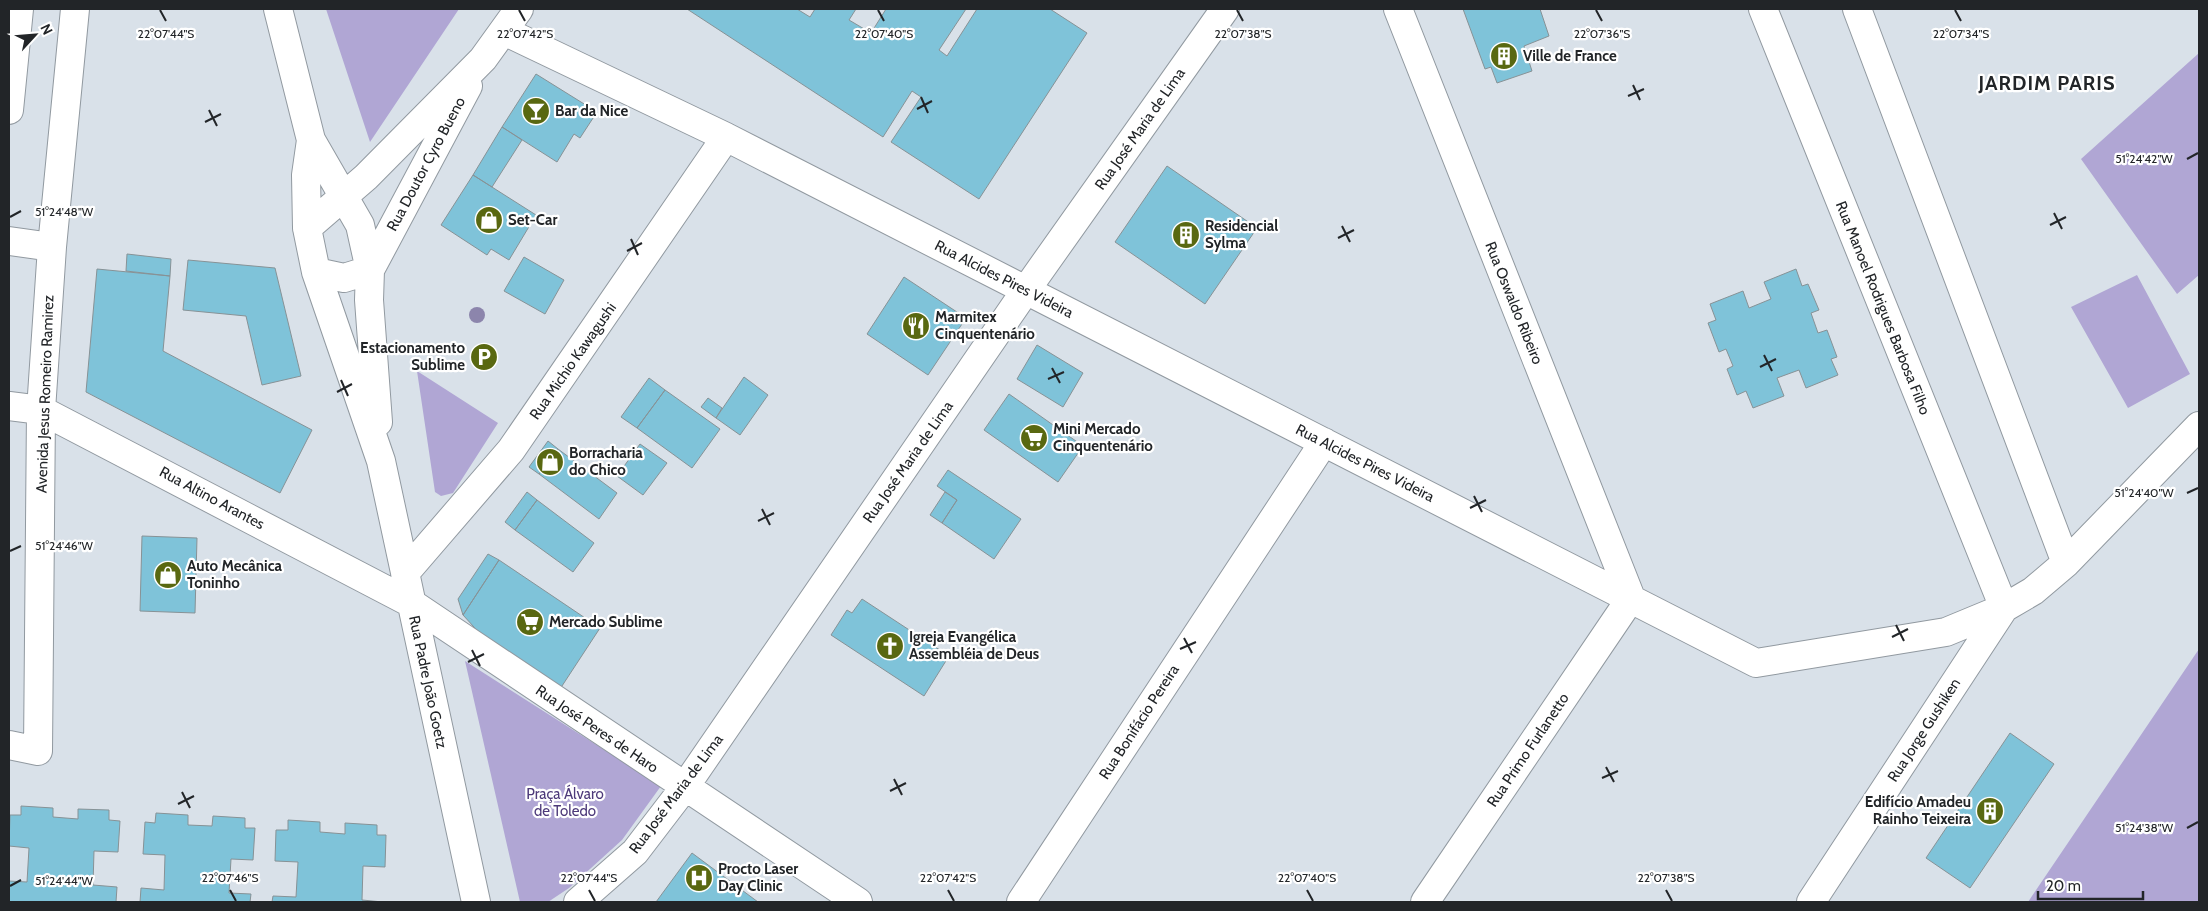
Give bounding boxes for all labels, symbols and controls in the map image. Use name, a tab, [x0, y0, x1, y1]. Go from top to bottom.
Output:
north arrow	[10, 10, 60, 60]
text: N	[36, 21, 57, 38]
text: 22°07'44"S	[138, 26, 194, 41]
text: 22°07'42"S	[497, 26, 553, 41]
text: 22°07'40"S	[855, 26, 913, 41]
text: 22°07'38"S	[1214, 26, 1272, 41]
text: 22°07'36"S	[1574, 26, 1630, 41]
text: 22°07'34"S	[1933, 26, 1989, 41]
building icon: Ville de France	[1489, 41, 1519, 71]
place label: Ville de France	[1523, 47, 1617, 65]
street label: Rua José Maria de Lima	[1091, 64, 1189, 193]
district label: JARDIM PARIS	[1977, 71, 2116, 95]
street label: Rua Doutor Cyro Bueno	[383, 94, 469, 234]
bar icon: Bar da Nice	[521, 96, 551, 126]
place label: Bar da Nice	[555, 102, 628, 120]
text: 51°24'42"W	[2115, 151, 2173, 166]
street label: Rua Manoel Rodrigues Barbosa Filho	[1832, 199, 1934, 417]
text: 51°24'48"W	[35, 204, 94, 219]
shop icon: Set-Car	[474, 205, 504, 235]
place label: Set-Car	[508, 211, 557, 229]
place label: Residencial Sylma	[1205, 217, 1278, 252]
building icon: Residencial Sylma	[1171, 220, 1201, 250]
street label: Rua Alcides Pires Videira	[932, 236, 1077, 322]
street label: Rua Oswaldo Ribeiro	[1481, 239, 1547, 367]
street label: Avenida Jesus Romeiro Ramirez	[33, 295, 57, 493]
street label: Rua Michio Kawagushi	[526, 299, 620, 423]
place label: Marmitex Cinquentenário	[935, 308, 1035, 343]
restaurant icon: Marmitex Cinquentenário	[901, 311, 931, 341]
place label: Estacionamento Sublime	[360, 339, 465, 374]
parking icon: Estacionamento Sublime	[469, 342, 499, 372]
street label: Rua José Maria de Lima	[859, 397, 957, 526]
place label: Mini Mercado Cinquentenário	[1053, 420, 1153, 455]
street label: Rua Alcides Pires Videira	[1293, 420, 1438, 506]
supermarket icon: Mini Mercado Cinquentenário	[1019, 423, 1049, 453]
place label: Borracharia do Chico	[569, 444, 643, 479]
shop icon: Borracharia do Chico	[535, 447, 565, 477]
street label: Rua Altino Arantes	[156, 463, 268, 533]
text: 51°24'40"W	[2114, 485, 2174, 500]
text: 51°24'46"W	[35, 538, 94, 553]
place label: Auto Mecânica Toninho	[187, 557, 283, 592]
shop icon: Auto Mecânica Toninho	[153, 560, 183, 590]
supermarket icon: Mercado Sublime	[515, 607, 545, 637]
place label: Mercado Sublime	[549, 613, 663, 631]
street label: Rua Padre João Goetz	[405, 614, 451, 750]
place label: Igreja Evangélica Assembléia de Deus	[909, 628, 1039, 663]
church icon: Igreja Evangélica Assembléia de Deus	[875, 631, 905, 661]
street label: Rua Bonifácio Pereira	[1095, 661, 1183, 783]
street label: Rua Jorge Gushiken	[1884, 675, 1964, 785]
street label: Rua José Peres de Haro	[532, 681, 662, 777]
street label: Rua Primo Furlanetto	[1483, 690, 1573, 810]
street label: Rua José Maria de Lima	[625, 730, 727, 857]
park label: Praça Álvaro de Toledo	[526, 784, 604, 820]
place label: Edifício Amadeu Rainho Teixeira	[1865, 793, 1972, 828]
building icon: Edifício Amadeu Rainho Teixeira	[1975, 796, 2005, 826]
text: 51°24'38"W	[2115, 820, 2174, 835]
place label: Procto Laser Day Clinic	[718, 860, 798, 895]
hospital icon: Procto Laser Day Clinic	[684, 863, 714, 893]
scale bar	[2038, 868, 2143, 900]
text: 22°07'46"S	[202, 870, 258, 885]
text: 22°07'44"S	[561, 870, 617, 885]
text: 22°07'42"S	[920, 870, 976, 885]
text: 22°07'40"S	[1278, 870, 1336, 885]
text: 22°07'38"S	[1637, 870, 1695, 885]
text: 51°24'44"W	[35, 873, 94, 888]
text: 20 m	[2046, 877, 2081, 895]

